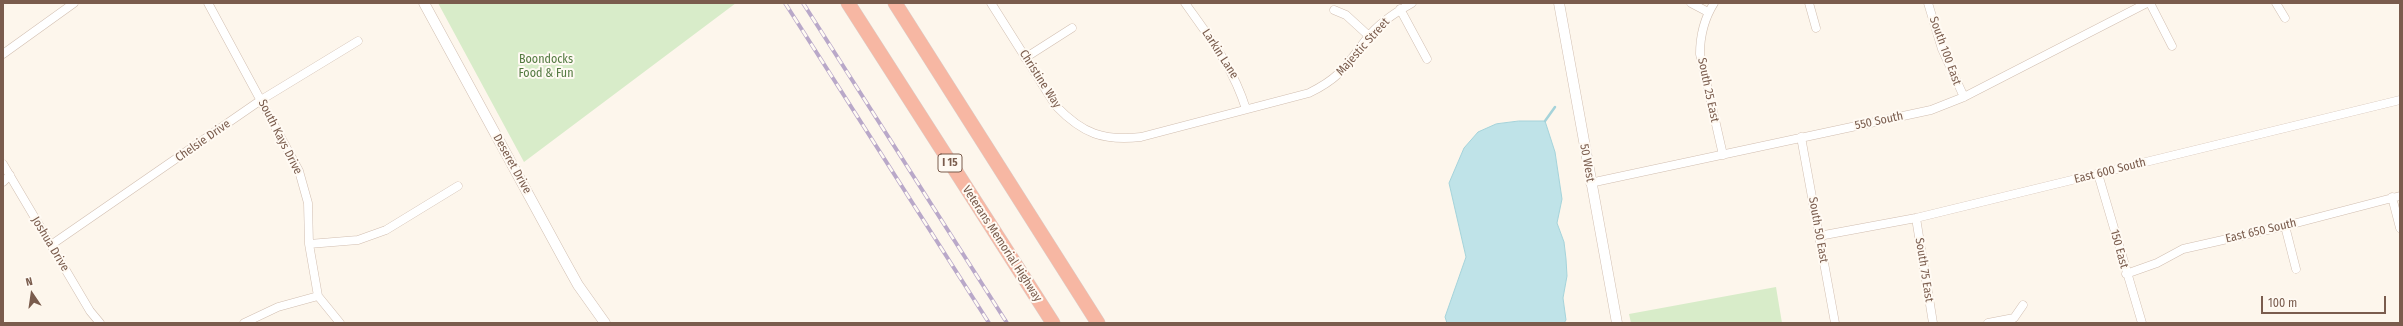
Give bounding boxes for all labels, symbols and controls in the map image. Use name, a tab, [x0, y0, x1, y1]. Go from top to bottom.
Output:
street label: Majestic Street	[1333, 15, 1393, 79]
street label: South 100 East	[1926, 15, 1964, 87]
street label: Larkin Lane	[1199, 26, 1241, 82]
street label: Christine Way	[1016, 47, 1064, 111]
park label: Boondocks Food & Fun	[519, 53, 573, 81]
street label: South 25 East	[1694, 56, 1722, 124]
street label: South Kays Drive	[255, 97, 305, 177]
street label: 550 South	[1854, 109, 1904, 133]
street label: Chelsie Drive	[173, 117, 233, 165]
street label: Deseret Drive	[490, 132, 534, 196]
street label: 50 West	[1577, 143, 1597, 183]
road number: I 15	[938, 154, 962, 172]
street label: East 600 South	[2073, 155, 2147, 187]
street label: Veterans Memorial Highway	[959, 183, 1045, 305]
street label: South 50 East	[1805, 196, 1831, 264]
street label: Joshua Drive	[28, 214, 72, 274]
street label: East 650 South	[2224, 216, 2298, 246]
street label: 150 East	[2107, 228, 2131, 270]
street label: South 75 East	[1912, 237, 1936, 303]
north arrow	[12, 274, 52, 314]
text: N	[25, 275, 34, 289]
scale bar	[2263, 288, 2388, 314]
text: 100 m	[2268, 296, 2297, 310]

